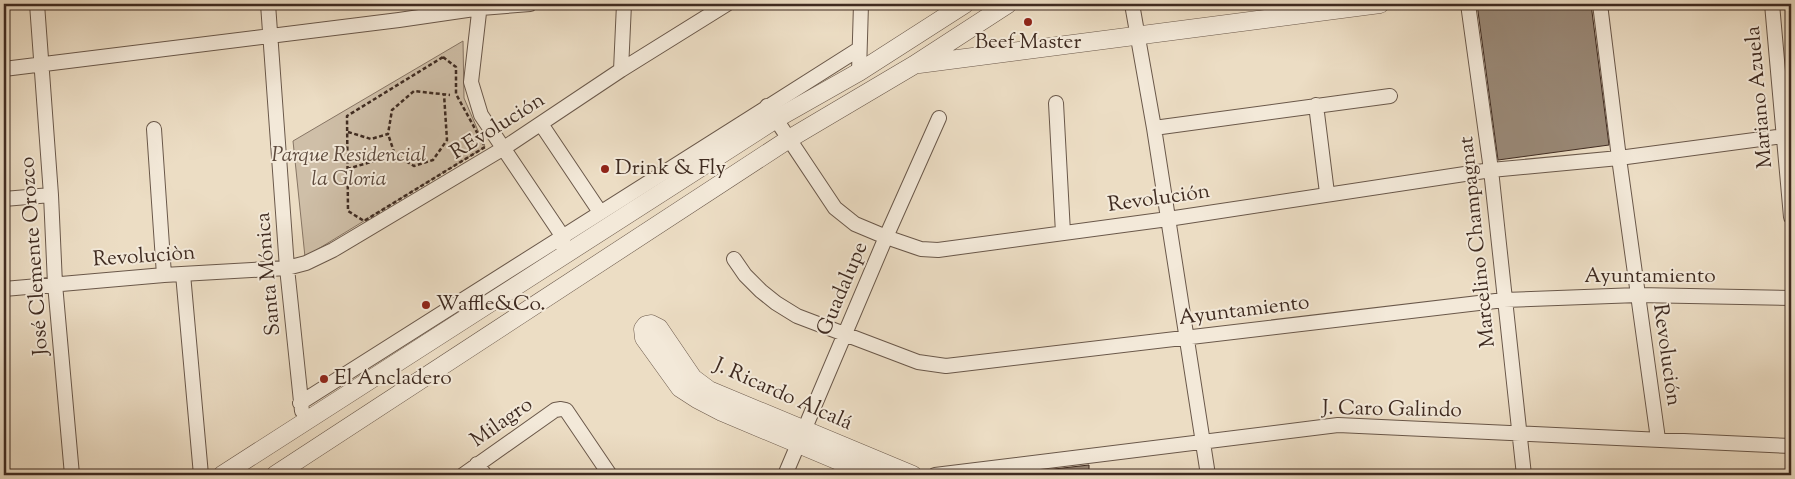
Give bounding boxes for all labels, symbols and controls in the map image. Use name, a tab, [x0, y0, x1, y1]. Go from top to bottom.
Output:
marker: Beef Master	[1022, 16, 1034, 28]
street label: Mariano Azuela	[1739, 24, 1781, 169]
place label: Beef Master	[975, 28, 1081, 58]
street label: REvolución	[445, 86, 551, 168]
street label: Marcelino Champagnat	[1452, 135, 1504, 349]
park label: Parque Residencial la Gloria	[271, 141, 427, 195]
place label: Drink & Fly	[615, 154, 726, 184]
street label: José Clemente Orozco	[13, 156, 57, 357]
marker: Drink & Fly	[599, 163, 611, 175]
street label: Revolución	[1106, 177, 1212, 221]
street label: Santa Mónica	[249, 211, 289, 337]
street label: Guadalupe	[810, 237, 876, 341]
street label: Revoluciòn	[92, 238, 196, 276]
street label: Ayuntamiento	[1584, 262, 1716, 292]
street label: Ayuntamiento	[1177, 288, 1311, 334]
place label: Waffle&Co.	[436, 290, 546, 320]
marker: Waffle&Co.	[420, 299, 432, 311]
street label: Revolución	[1644, 302, 1688, 408]
street label: J. Ricardo Alcalá	[708, 351, 857, 439]
place label: El Ancladero	[334, 364, 452, 394]
marker: El Ancladero	[318, 373, 330, 385]
street label: Milagro	[465, 391, 539, 455]
street label: J. Caro Galindo	[1321, 394, 1462, 426]

